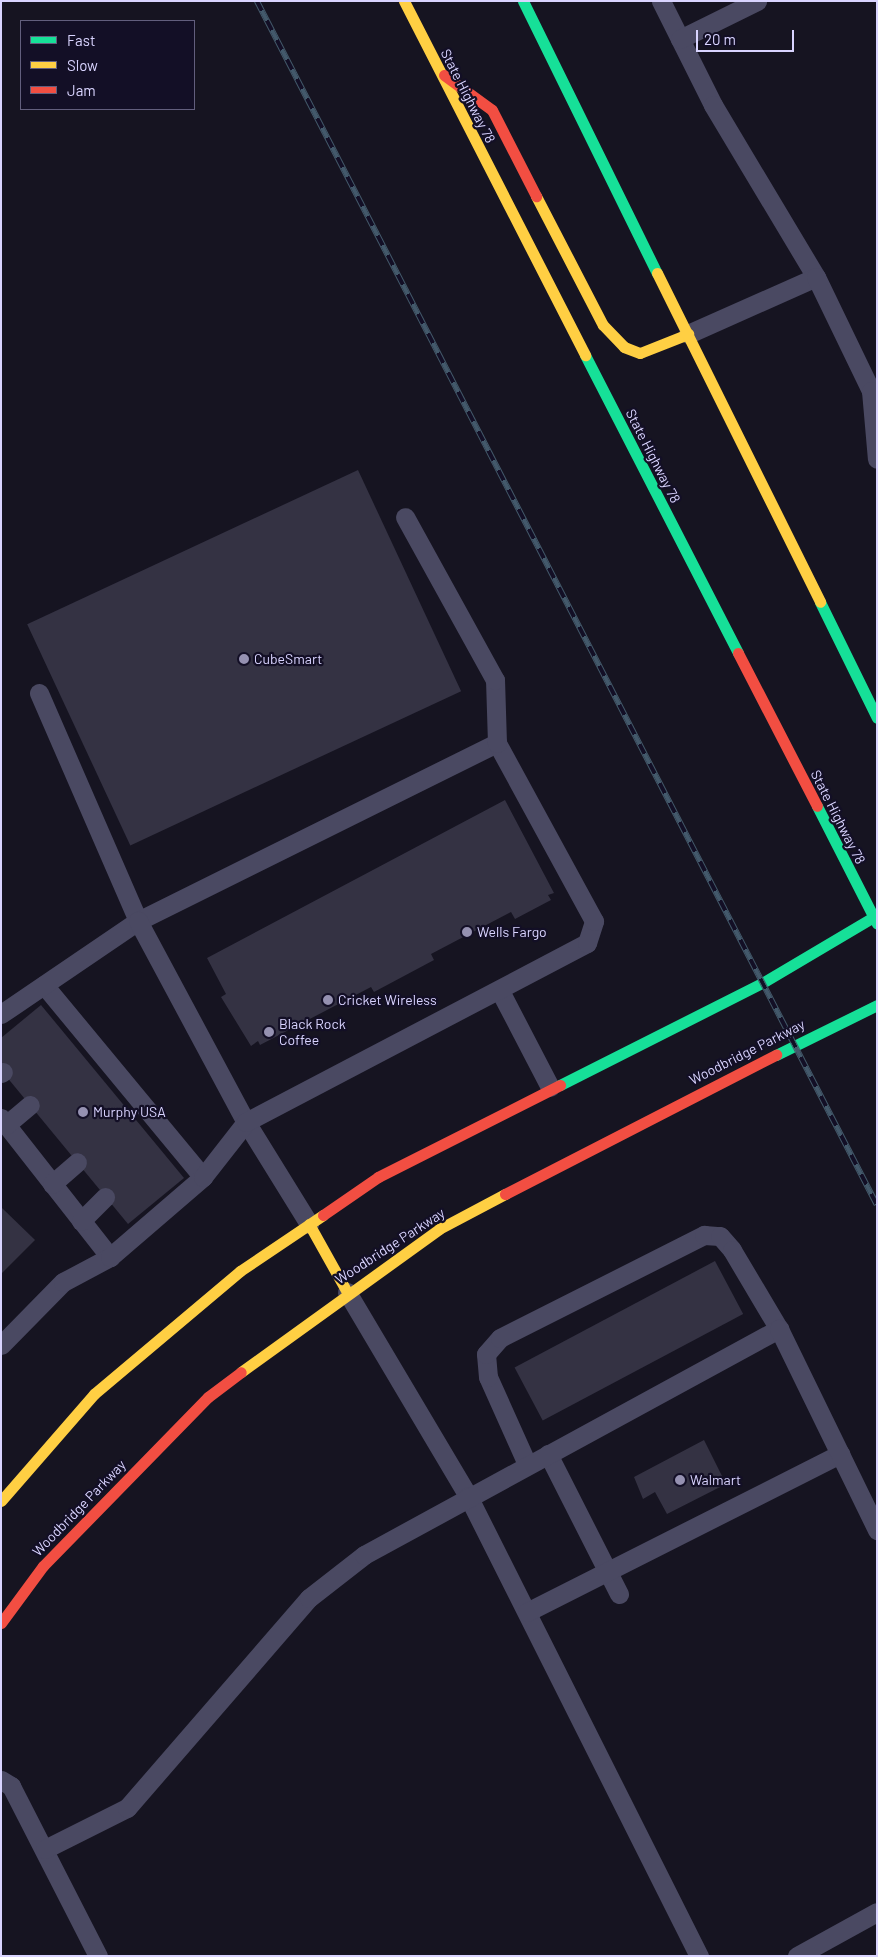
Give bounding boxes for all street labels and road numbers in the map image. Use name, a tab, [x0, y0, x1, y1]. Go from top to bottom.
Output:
street label: State Highway 78	[437, 46, 499, 146]
street label: State Highway 78	[622, 406, 684, 506]
street label: State Highway 78	[807, 767, 869, 867]
street label: Woodbridge Parkway	[687, 1016, 807, 1088]
street label: Woodbridge Parkway	[332, 1204, 448, 1288]
street label: Woodbridge Parkway	[29, 1456, 129, 1560]

